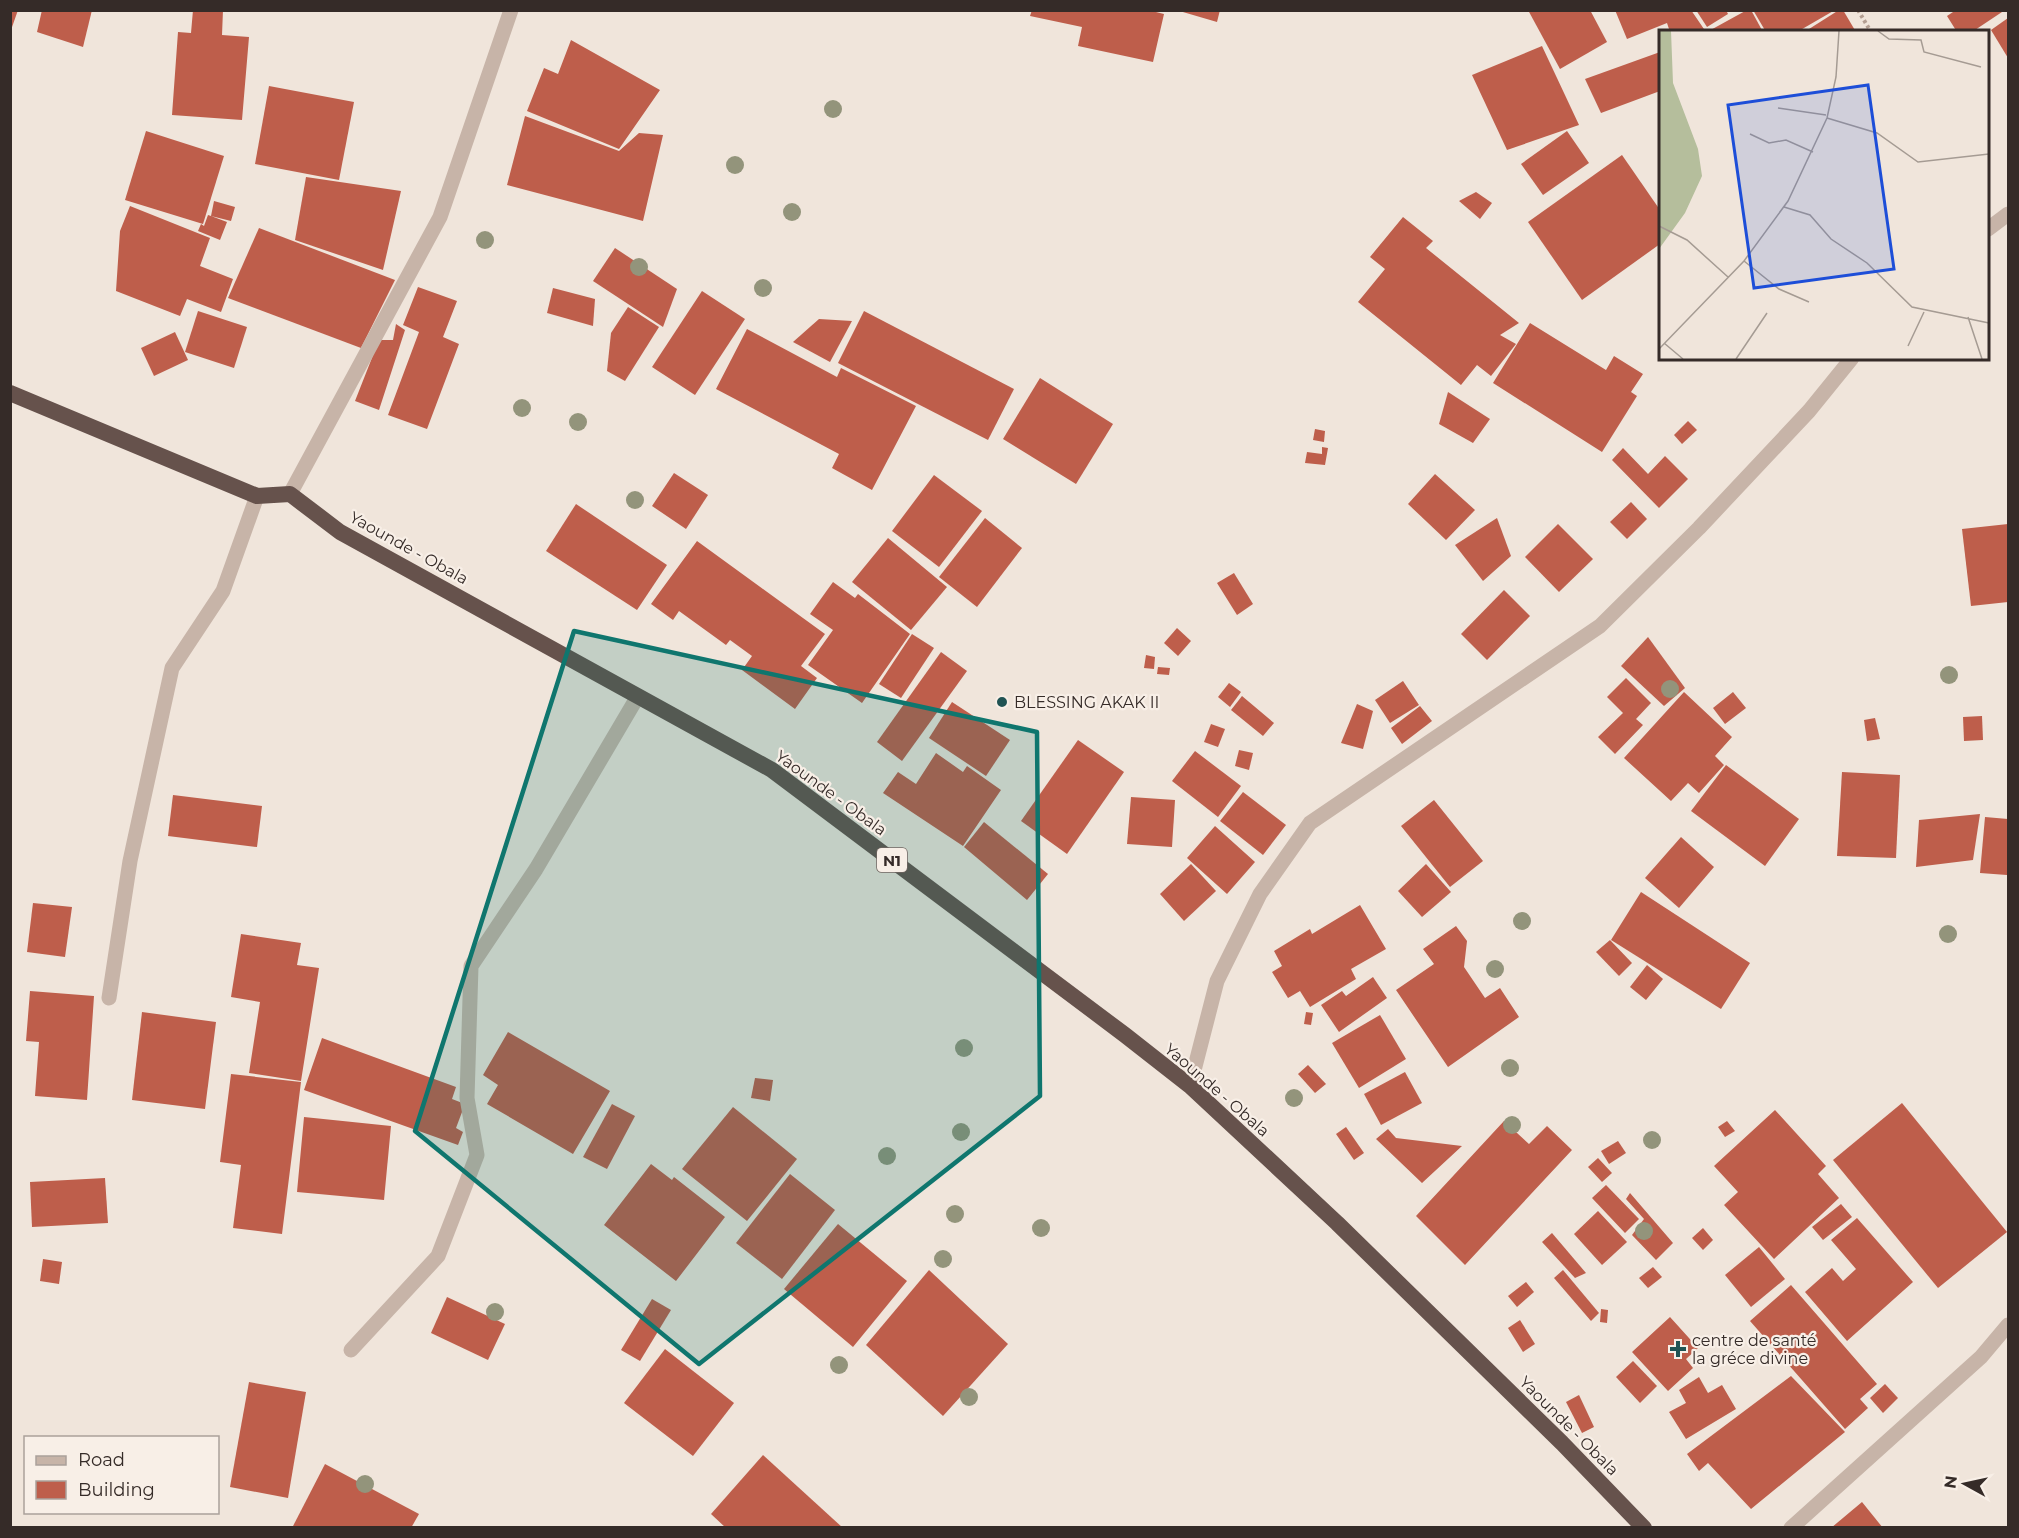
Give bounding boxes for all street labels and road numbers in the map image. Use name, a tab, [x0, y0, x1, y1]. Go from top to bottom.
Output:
street label: Yaounde - Obala	[346, 508, 472, 588]
street label: Yaounde - Obala	[772, 746, 890, 840]
road number: N1	[877, 848, 907, 872]
street label: Yaounde - Obala	[1161, 1039, 1273, 1141]
street label: Yaounde - Obala	[1515, 1372, 1623, 1480]

